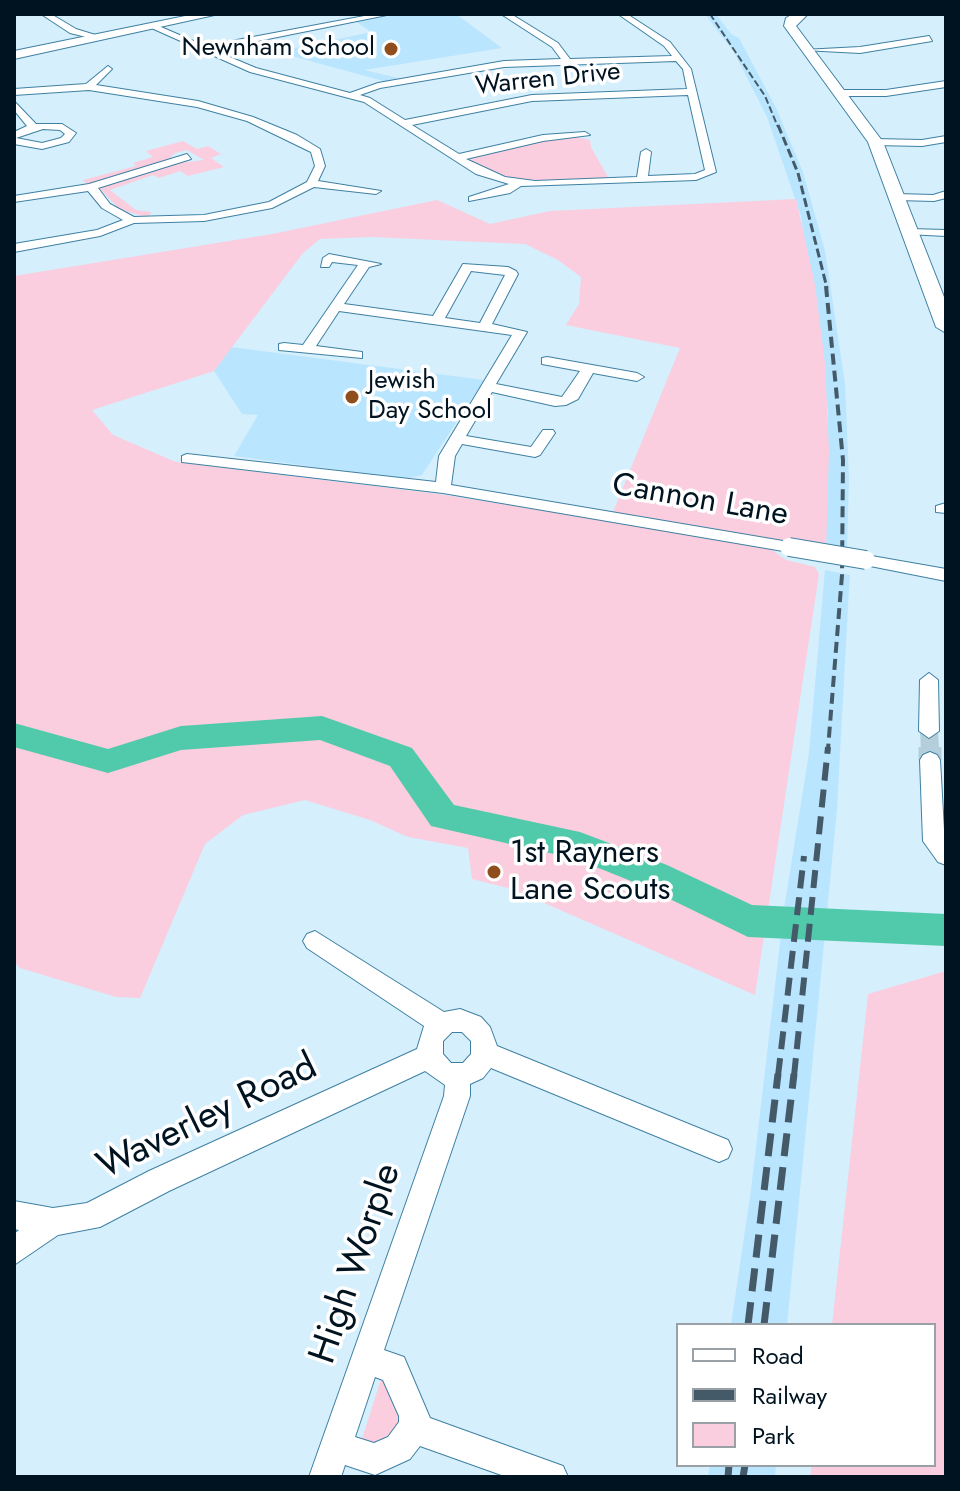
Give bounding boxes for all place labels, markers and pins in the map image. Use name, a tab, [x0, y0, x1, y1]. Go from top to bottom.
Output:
place label: Newnham School	[182, 33, 375, 65]
marker: Newnham School	[382, 40, 400, 58]
place label: Jewish Day School	[368, 366, 492, 428]
marker: Jewish Day School	[343, 388, 361, 406]
place label: 1st Rayners Lane Scouts	[510, 835, 670, 910]
marker: 1st Rayners Lane Scouts	[485, 863, 503, 881]

